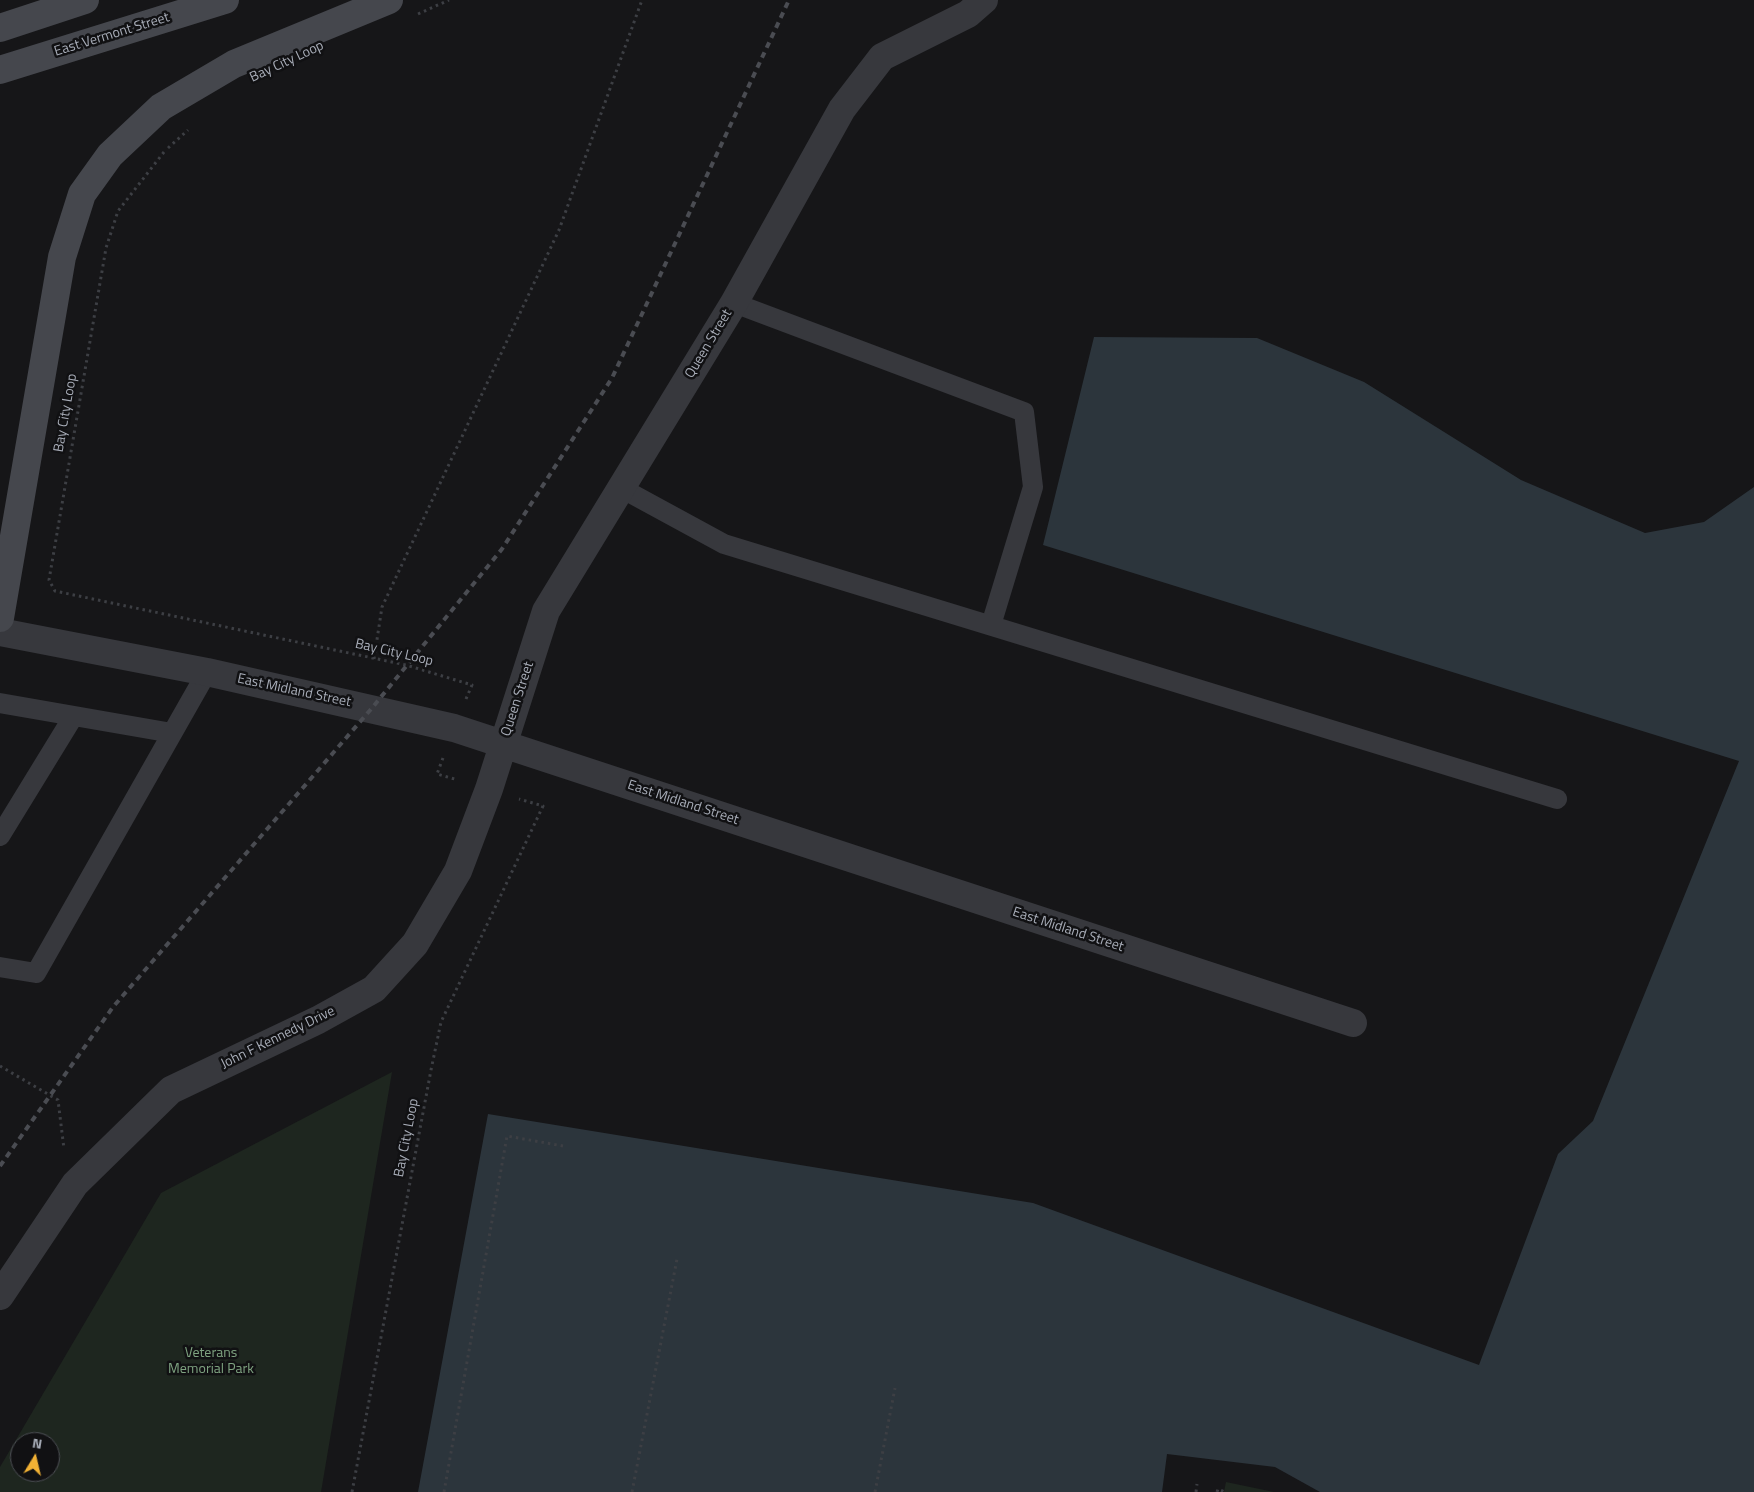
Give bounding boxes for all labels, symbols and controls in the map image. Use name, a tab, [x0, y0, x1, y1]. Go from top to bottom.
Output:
street label: East Vermont Street	[52, 9, 172, 61]
street label: Bay City Loop	[247, 38, 327, 86]
street label: Queen Street	[682, 306, 736, 382]
street label: Bay City Loop	[51, 372, 81, 454]
street label: Bay City Loop	[353, 636, 435, 670]
street label: Queen Street	[498, 660, 538, 738]
street label: East Midland Street	[236, 671, 352, 711]
street label: East Midland Street	[625, 777, 741, 829]
street label: East Midland Street	[1010, 904, 1126, 956]
street label: John F Kennedy Drive	[218, 1003, 338, 1073]
street label: Bay City Loop	[391, 1097, 423, 1179]
park label: Veterans Memorial Park	[168, 1346, 254, 1378]
north arrow	[10, 1432, 60, 1482]
text: N	[31, 1432, 44, 1454]

